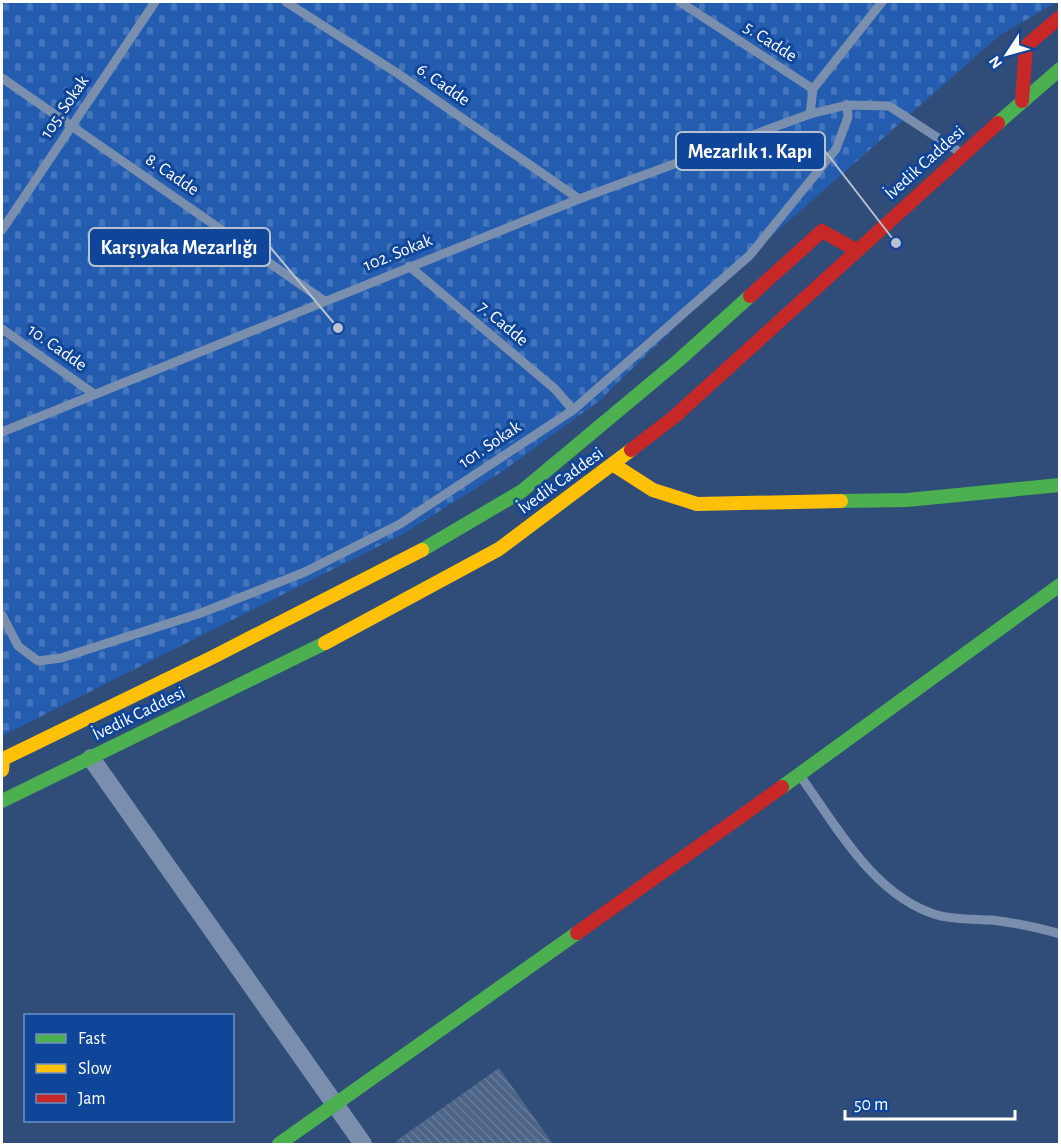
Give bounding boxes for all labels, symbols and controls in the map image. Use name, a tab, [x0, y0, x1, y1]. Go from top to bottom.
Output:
street label: 5. Cadde	[740, 18, 800, 66]
north arrow	[977, 24, 1037, 84]
text: N	[986, 53, 1005, 71]
street label: 6. Cadde	[413, 60, 473, 110]
street label: 105. Sokak	[37, 72, 93, 142]
street label: İvedik Caddesi	[880, 121, 968, 203]
callout: Mezarlık 1. Kapı	[676, 132, 825, 170]
text: Mezarlık 1. Kapı	[688, 142, 812, 162]
street label: 8. Cadde	[142, 151, 202, 199]
callout: Karşıyaka Mezarlığı	[89, 228, 270, 266]
street label: 102. Sokak	[361, 231, 436, 275]
text: Karşıyaka Mezarlığı	[101, 238, 257, 258]
street label: 7. Cadde	[475, 298, 531, 350]
street label: 10. Cadde	[24, 321, 90, 375]
street label: 101. Sokak	[456, 417, 525, 472]
street label: İvedik Caddesi	[514, 443, 607, 518]
street label: İvedik Caddesi	[89, 682, 188, 744]
legend	[24, 1014, 234, 1122]
text: Fast	[78, 1030, 106, 1048]
text: Slow	[78, 1060, 111, 1078]
scale bar	[845, 1083, 1014, 1121]
text: Jam	[78, 1090, 106, 1108]
text: 50 m	[854, 1096, 888, 1114]

